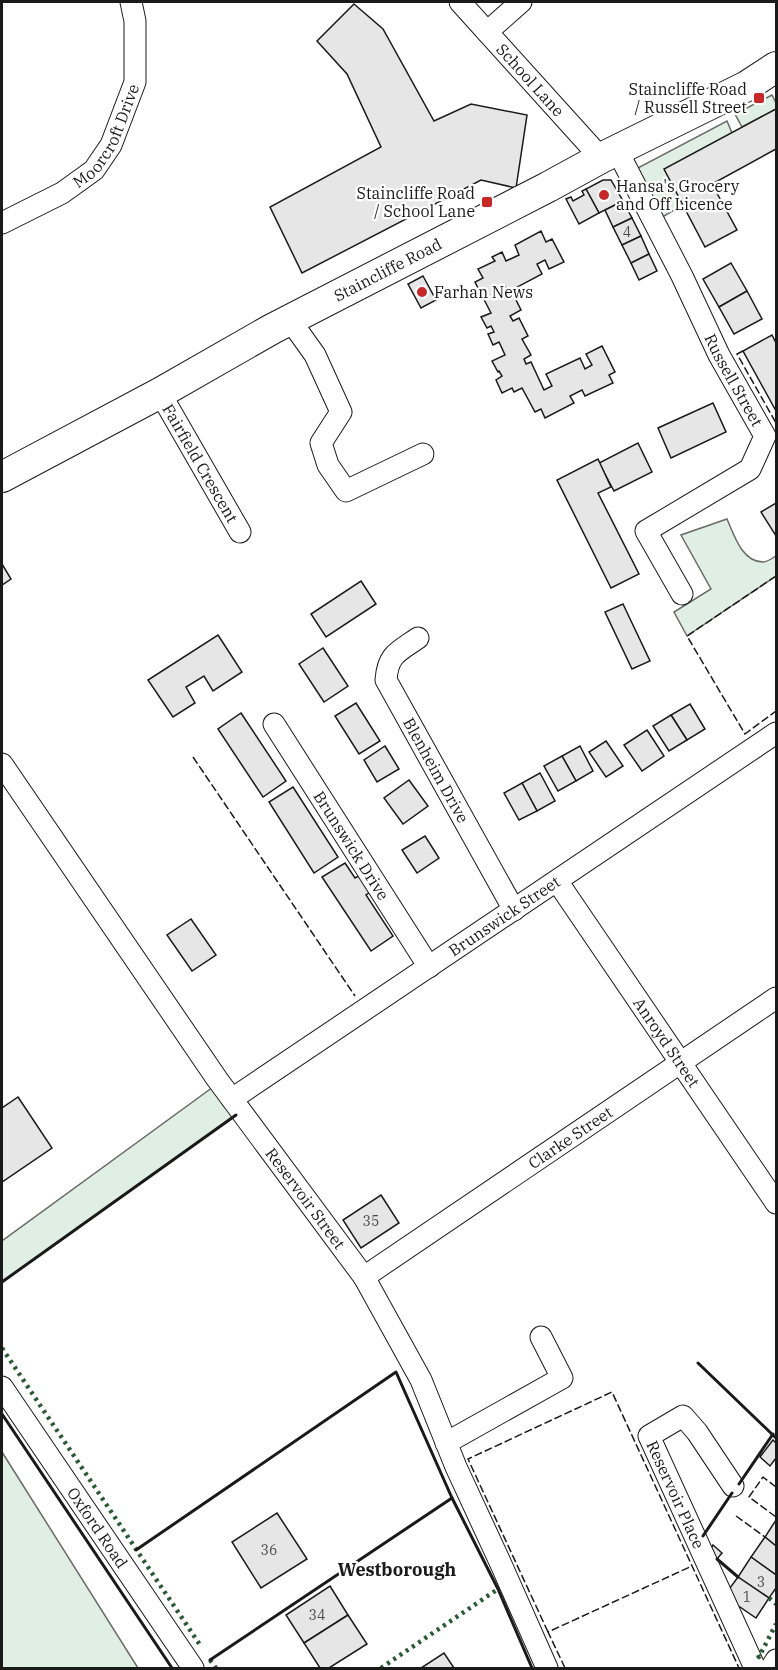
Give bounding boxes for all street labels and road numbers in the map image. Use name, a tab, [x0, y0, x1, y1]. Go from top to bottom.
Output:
street label: School Lane	[492, 39, 569, 121]
street label: Moorcroft Drive	[69, 81, 143, 192]
street label: Staincliffe Road	[330, 233, 445, 306]
street label: Russell Street	[700, 330, 768, 430]
street label: Fairfield Crescent	[158, 400, 243, 526]
street label: Blenheim Drive	[399, 714, 473, 826]
street label: Brunswick Drive	[309, 787, 394, 904]
street label: Brunswick Street	[445, 871, 564, 960]
street label: Anroyd Street	[629, 994, 704, 1091]
street label: Clarke Street	[524, 1102, 616, 1173]
street label: Reservoir Street	[261, 1144, 350, 1253]
street label: Reservoir Place	[642, 1437, 709, 1552]
street label: Oxford Road	[63, 1483, 132, 1572]

